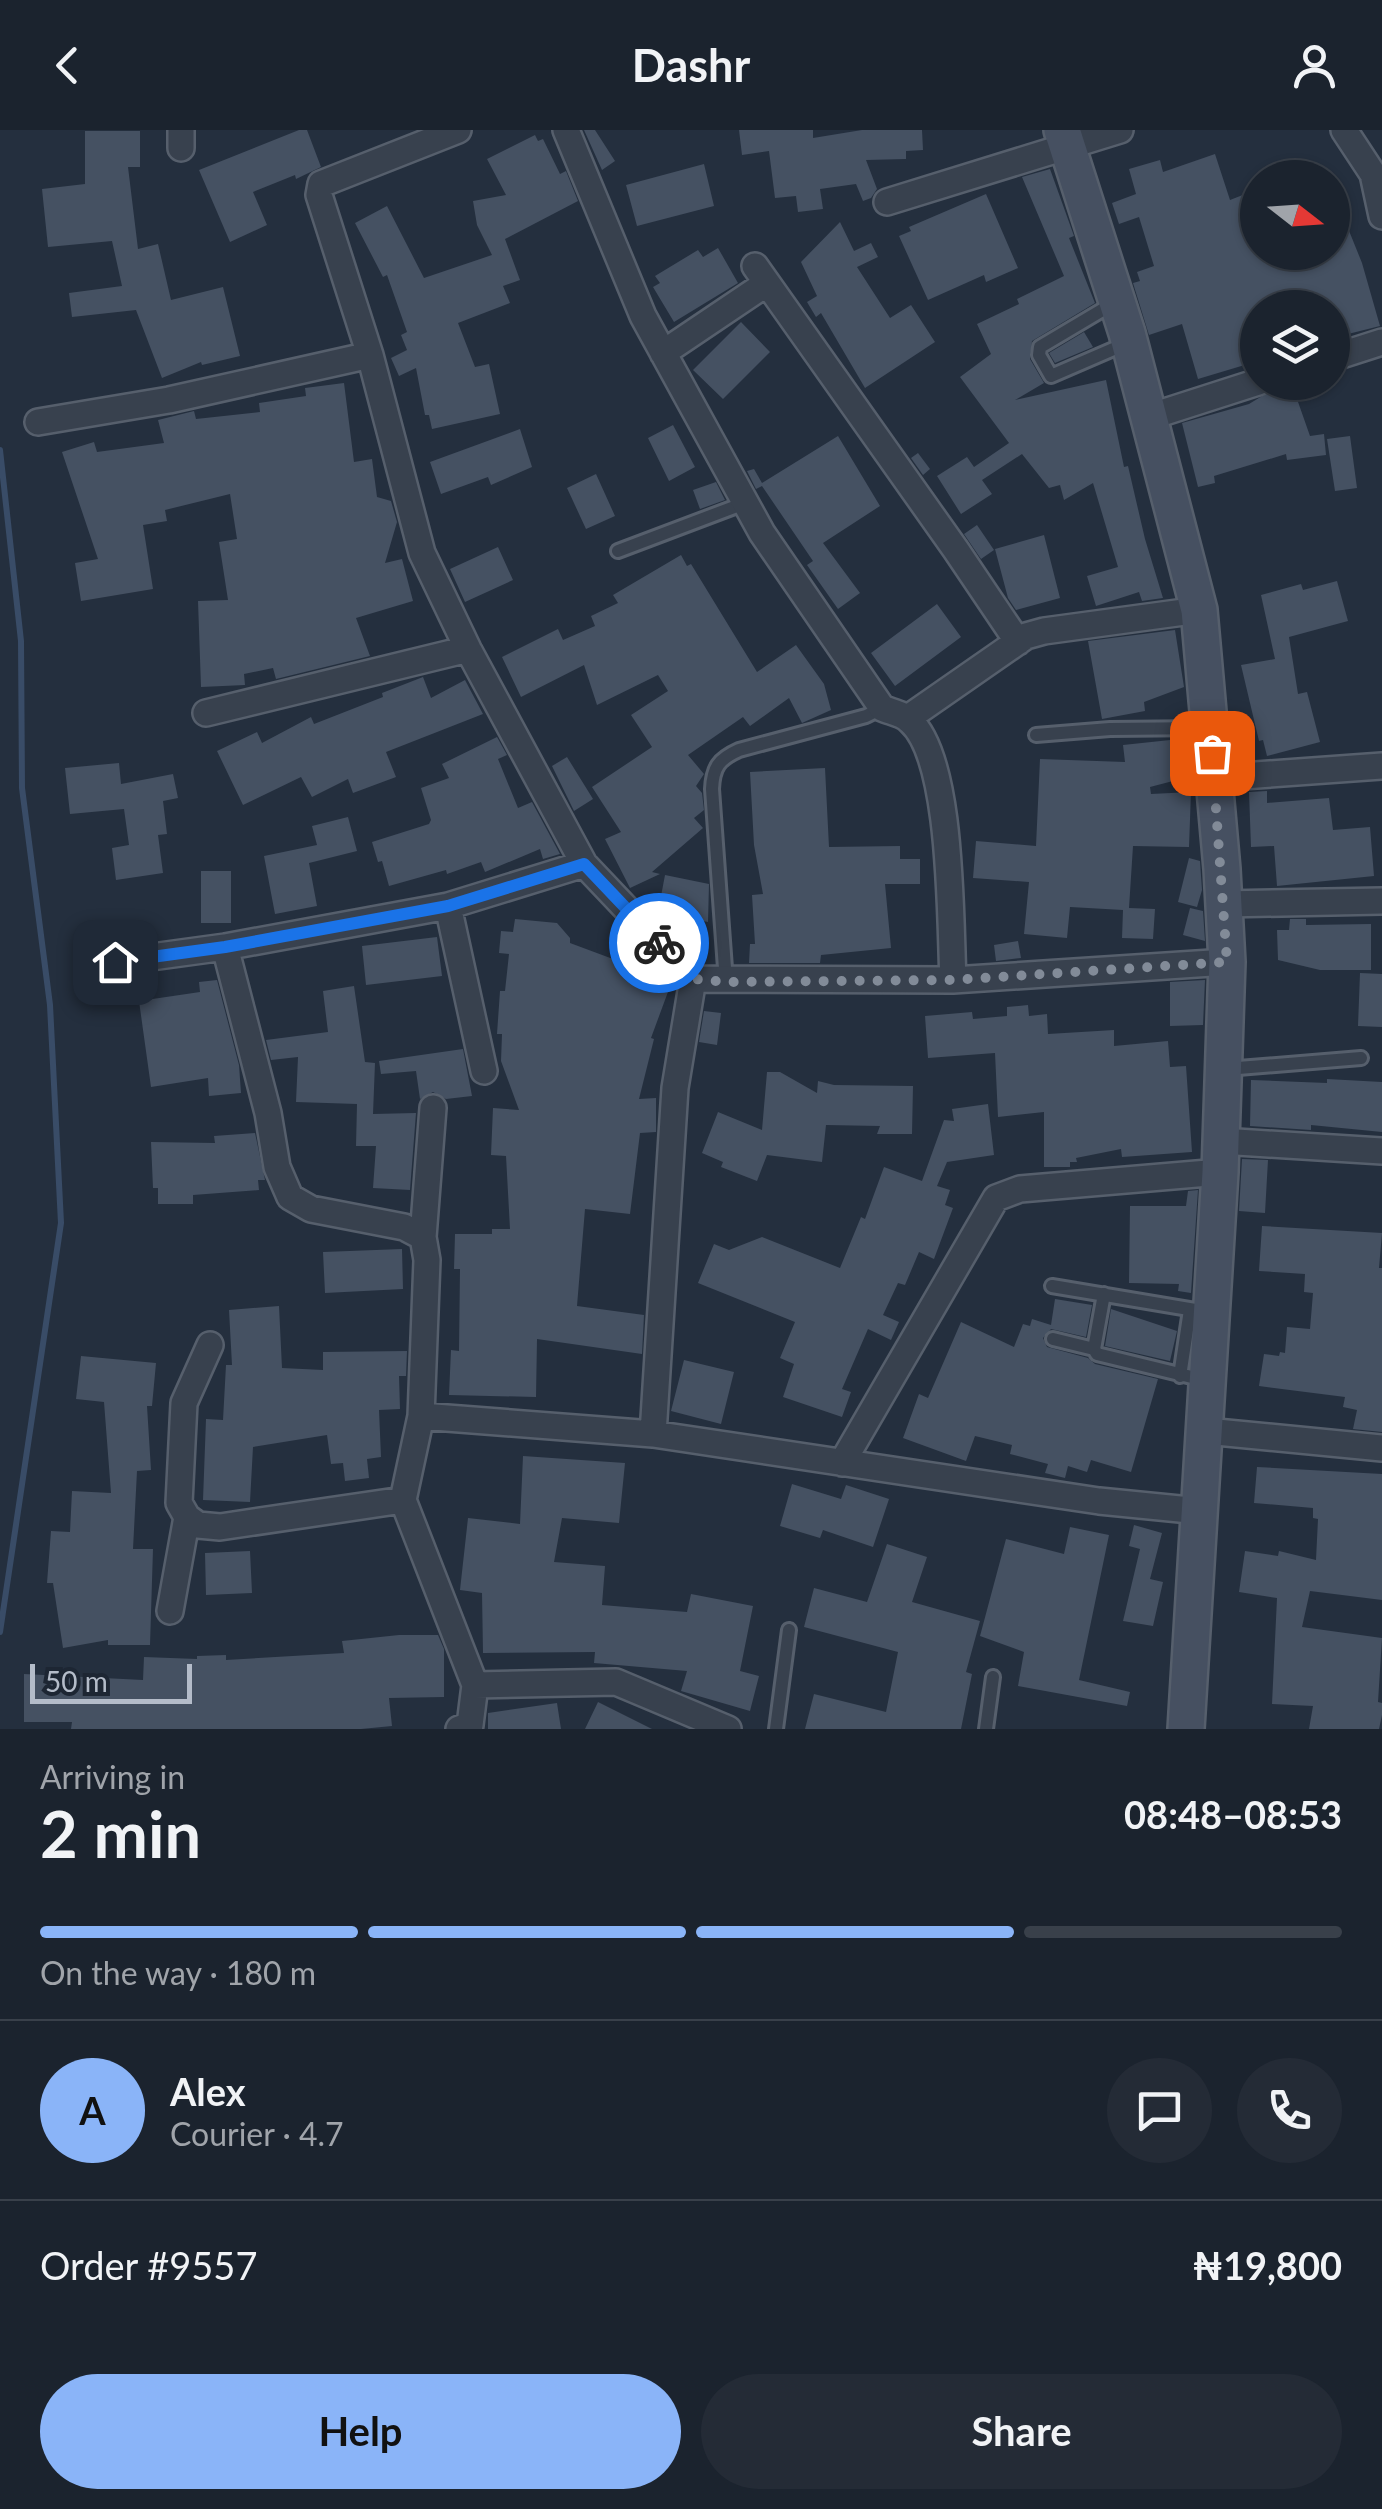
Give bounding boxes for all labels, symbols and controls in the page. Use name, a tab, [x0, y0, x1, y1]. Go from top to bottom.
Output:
icon: back	[40, 38, 95, 93]
text: Dashr	[632, 38, 750, 92]
icon: person	[1287, 38, 1342, 93]
north arrow	[1240, 160, 1350, 270]
map controls	[1240, 160, 1350, 400]
button: layers	[1240, 290, 1350, 400]
pin	[1170, 711, 1255, 796]
icon: bag	[1185, 726, 1240, 781]
courier	[609, 893, 709, 993]
icon: bike	[632, 916, 687, 971]
pin	[73, 920, 158, 1005]
icon: home	[88, 935, 143, 990]
scale bar	[30, 1659, 192, 1704]
text: 50 m	[45, 1664, 108, 1698]
text: Arriving in	[40, 1757, 185, 1796]
text: 08:48–08:53	[1124, 1791, 1342, 1837]
text: 2 min	[40, 1794, 201, 1872]
text: On the way · 180 m	[40, 1953, 316, 1992]
button: chat	[1107, 2058, 1212, 2163]
button: phone	[1237, 2058, 1342, 2163]
text: Alex	[170, 2068, 246, 2114]
text: A	[79, 2087, 106, 2133]
text: Courier · 4.7	[170, 2114, 344, 2153]
text: Order #9557	[40, 2242, 257, 2288]
text: ₦19,800	[1193, 2242, 1342, 2288]
button: Help	[40, 2374, 681, 2489]
button: Share	[701, 2374, 1342, 2489]

